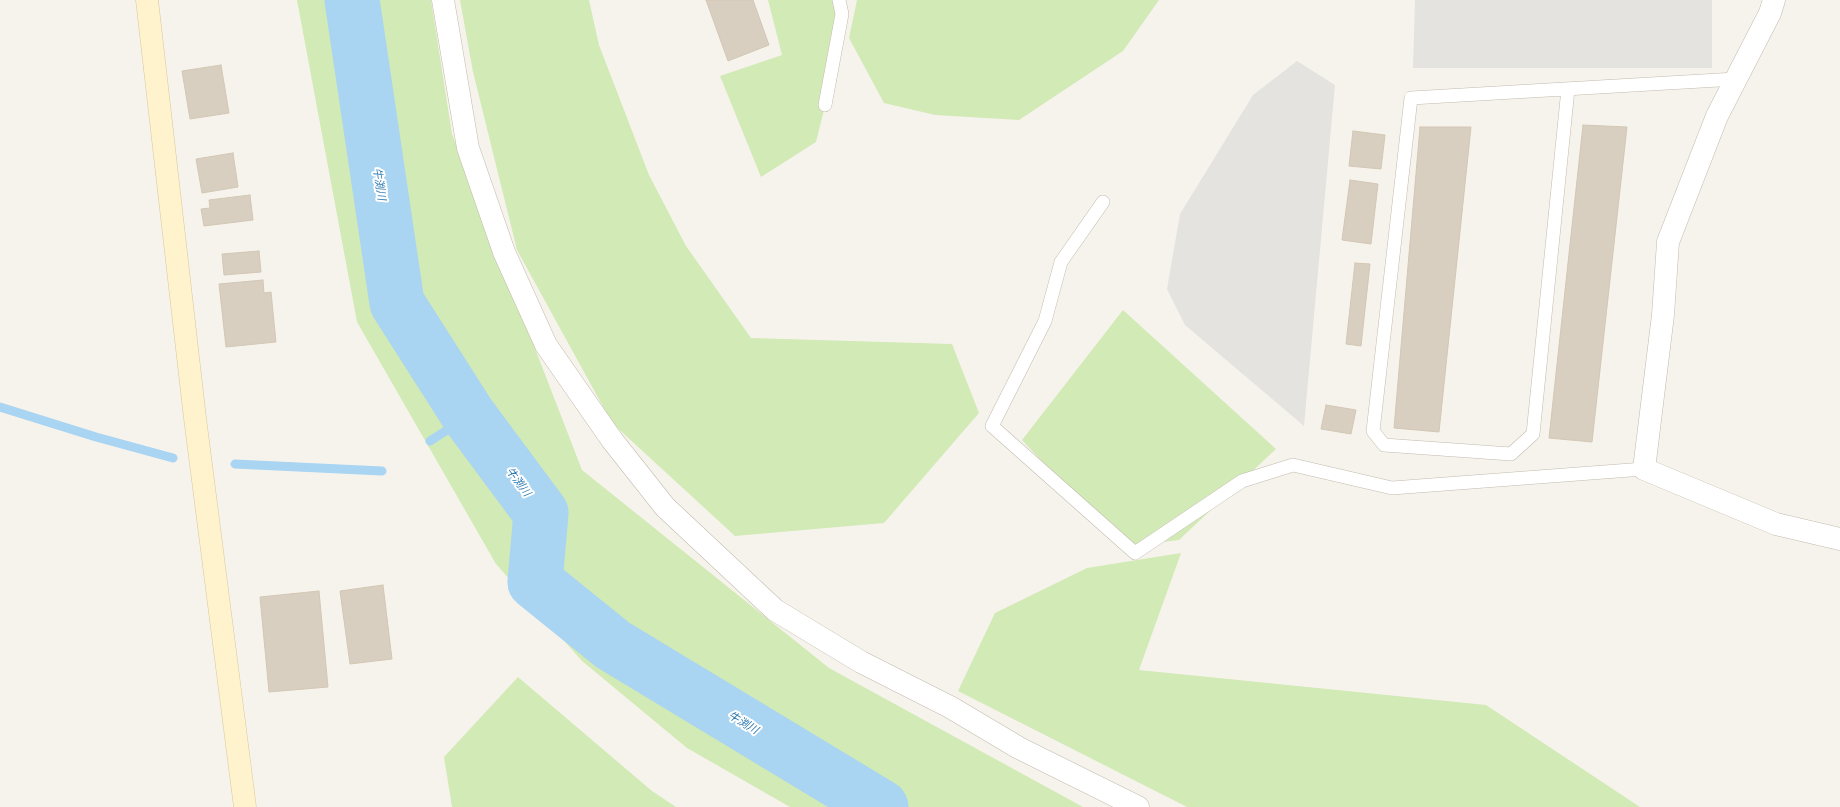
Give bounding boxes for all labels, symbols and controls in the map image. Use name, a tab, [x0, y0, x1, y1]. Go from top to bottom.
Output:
water label: 牛渕川	[370, 167, 388, 201]
water label: 牛渕川	[503, 465, 533, 499]
water label: 牛渕川	[725, 709, 761, 737]

